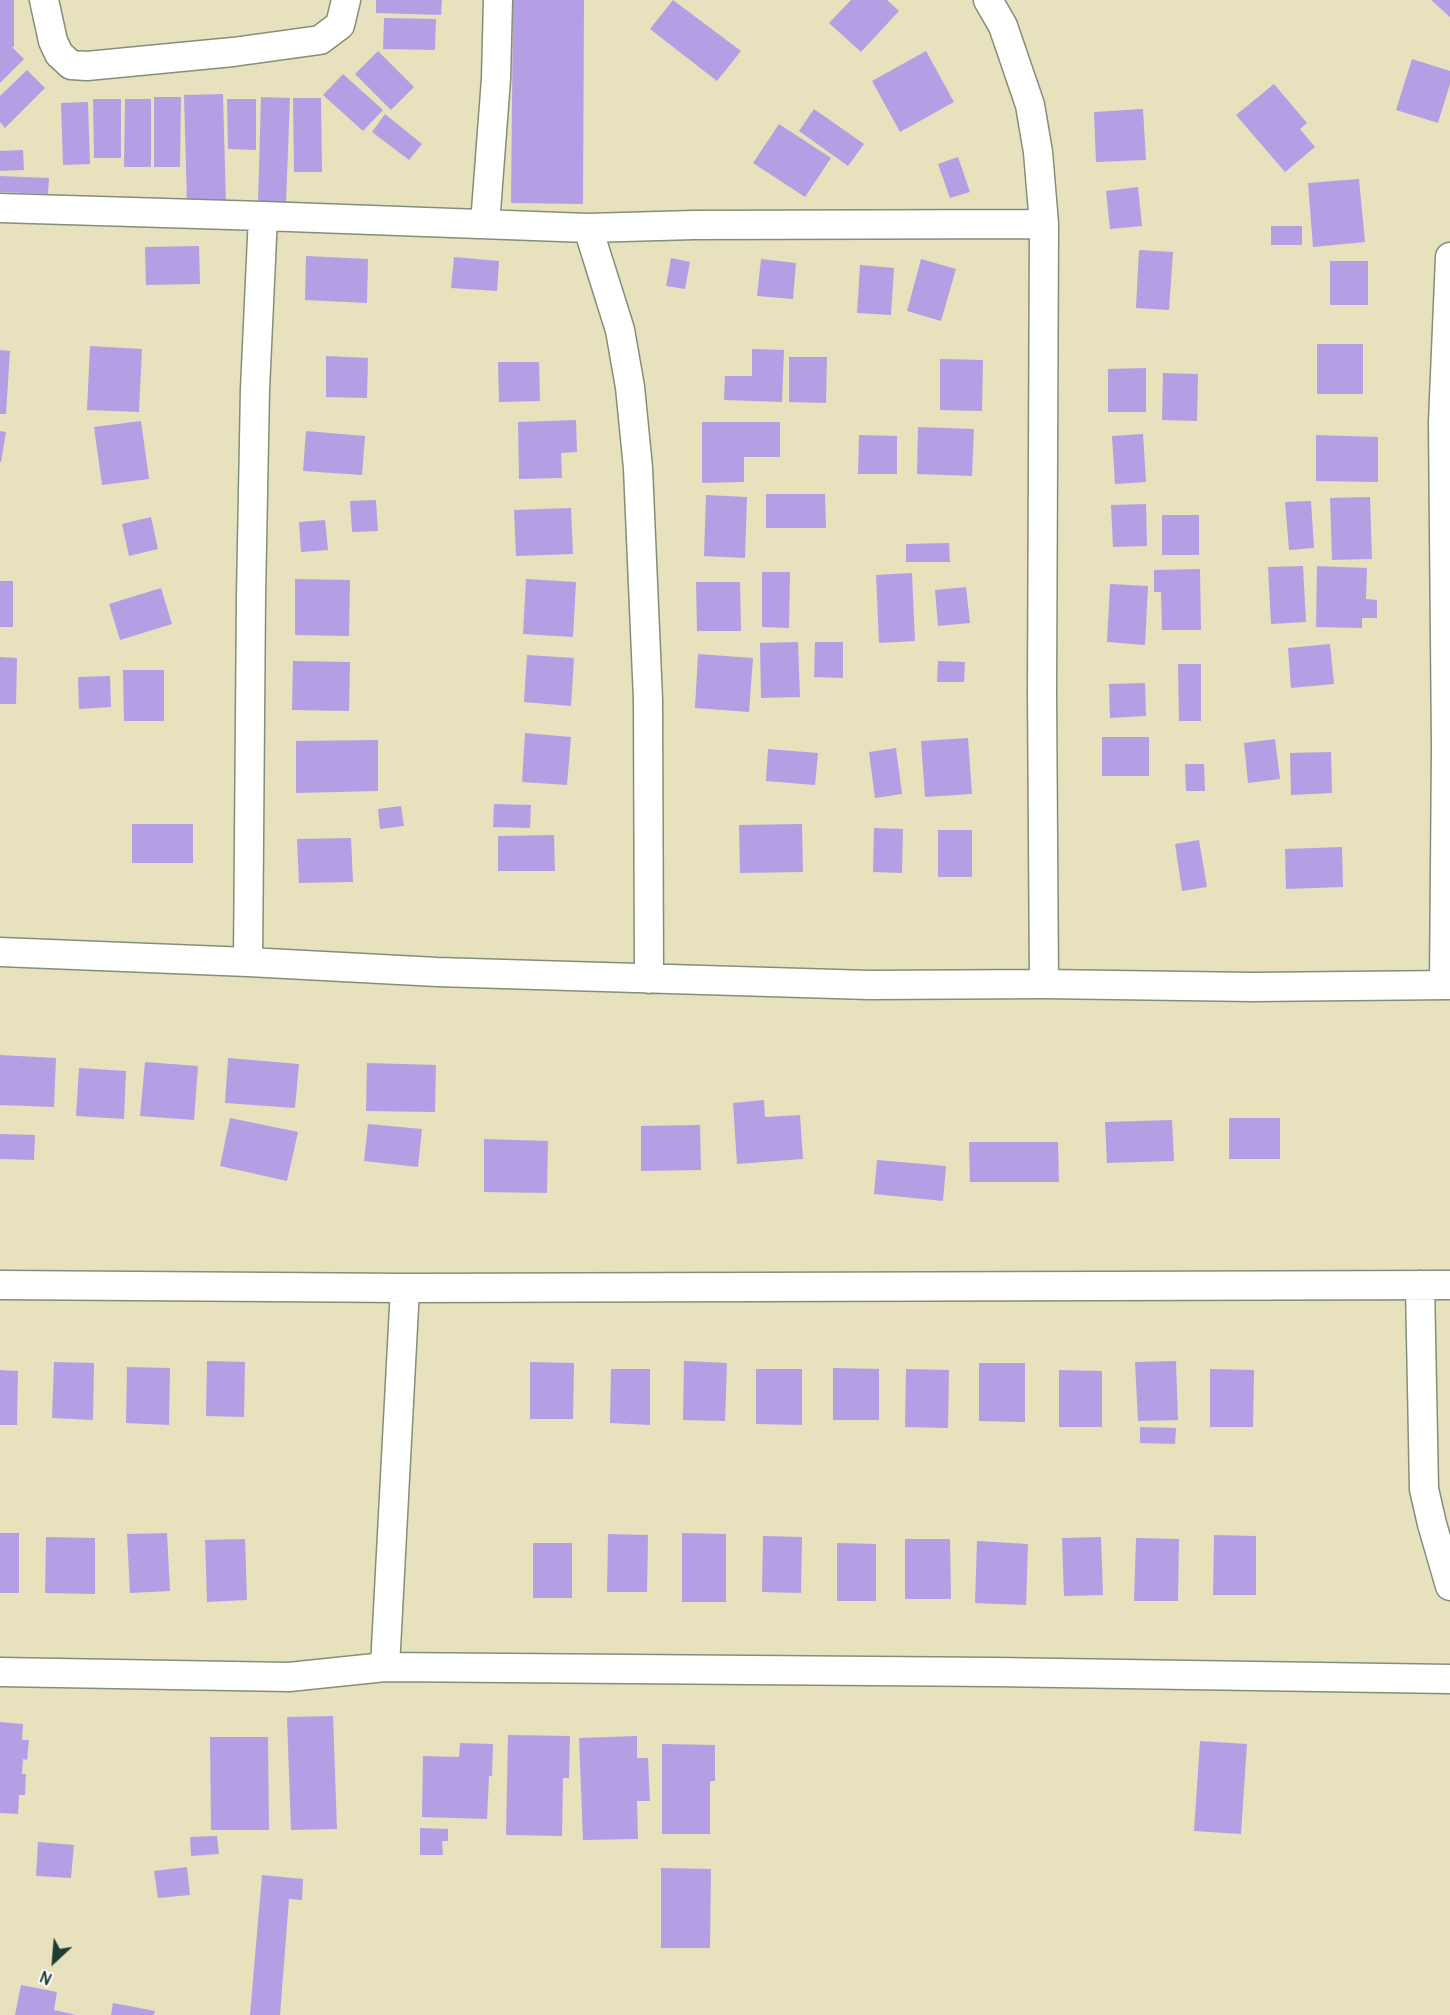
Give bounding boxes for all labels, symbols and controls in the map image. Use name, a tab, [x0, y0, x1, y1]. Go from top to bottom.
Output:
north arrow	[24, 1931, 84, 1991]
text: N	[37, 1966, 55, 1989]

